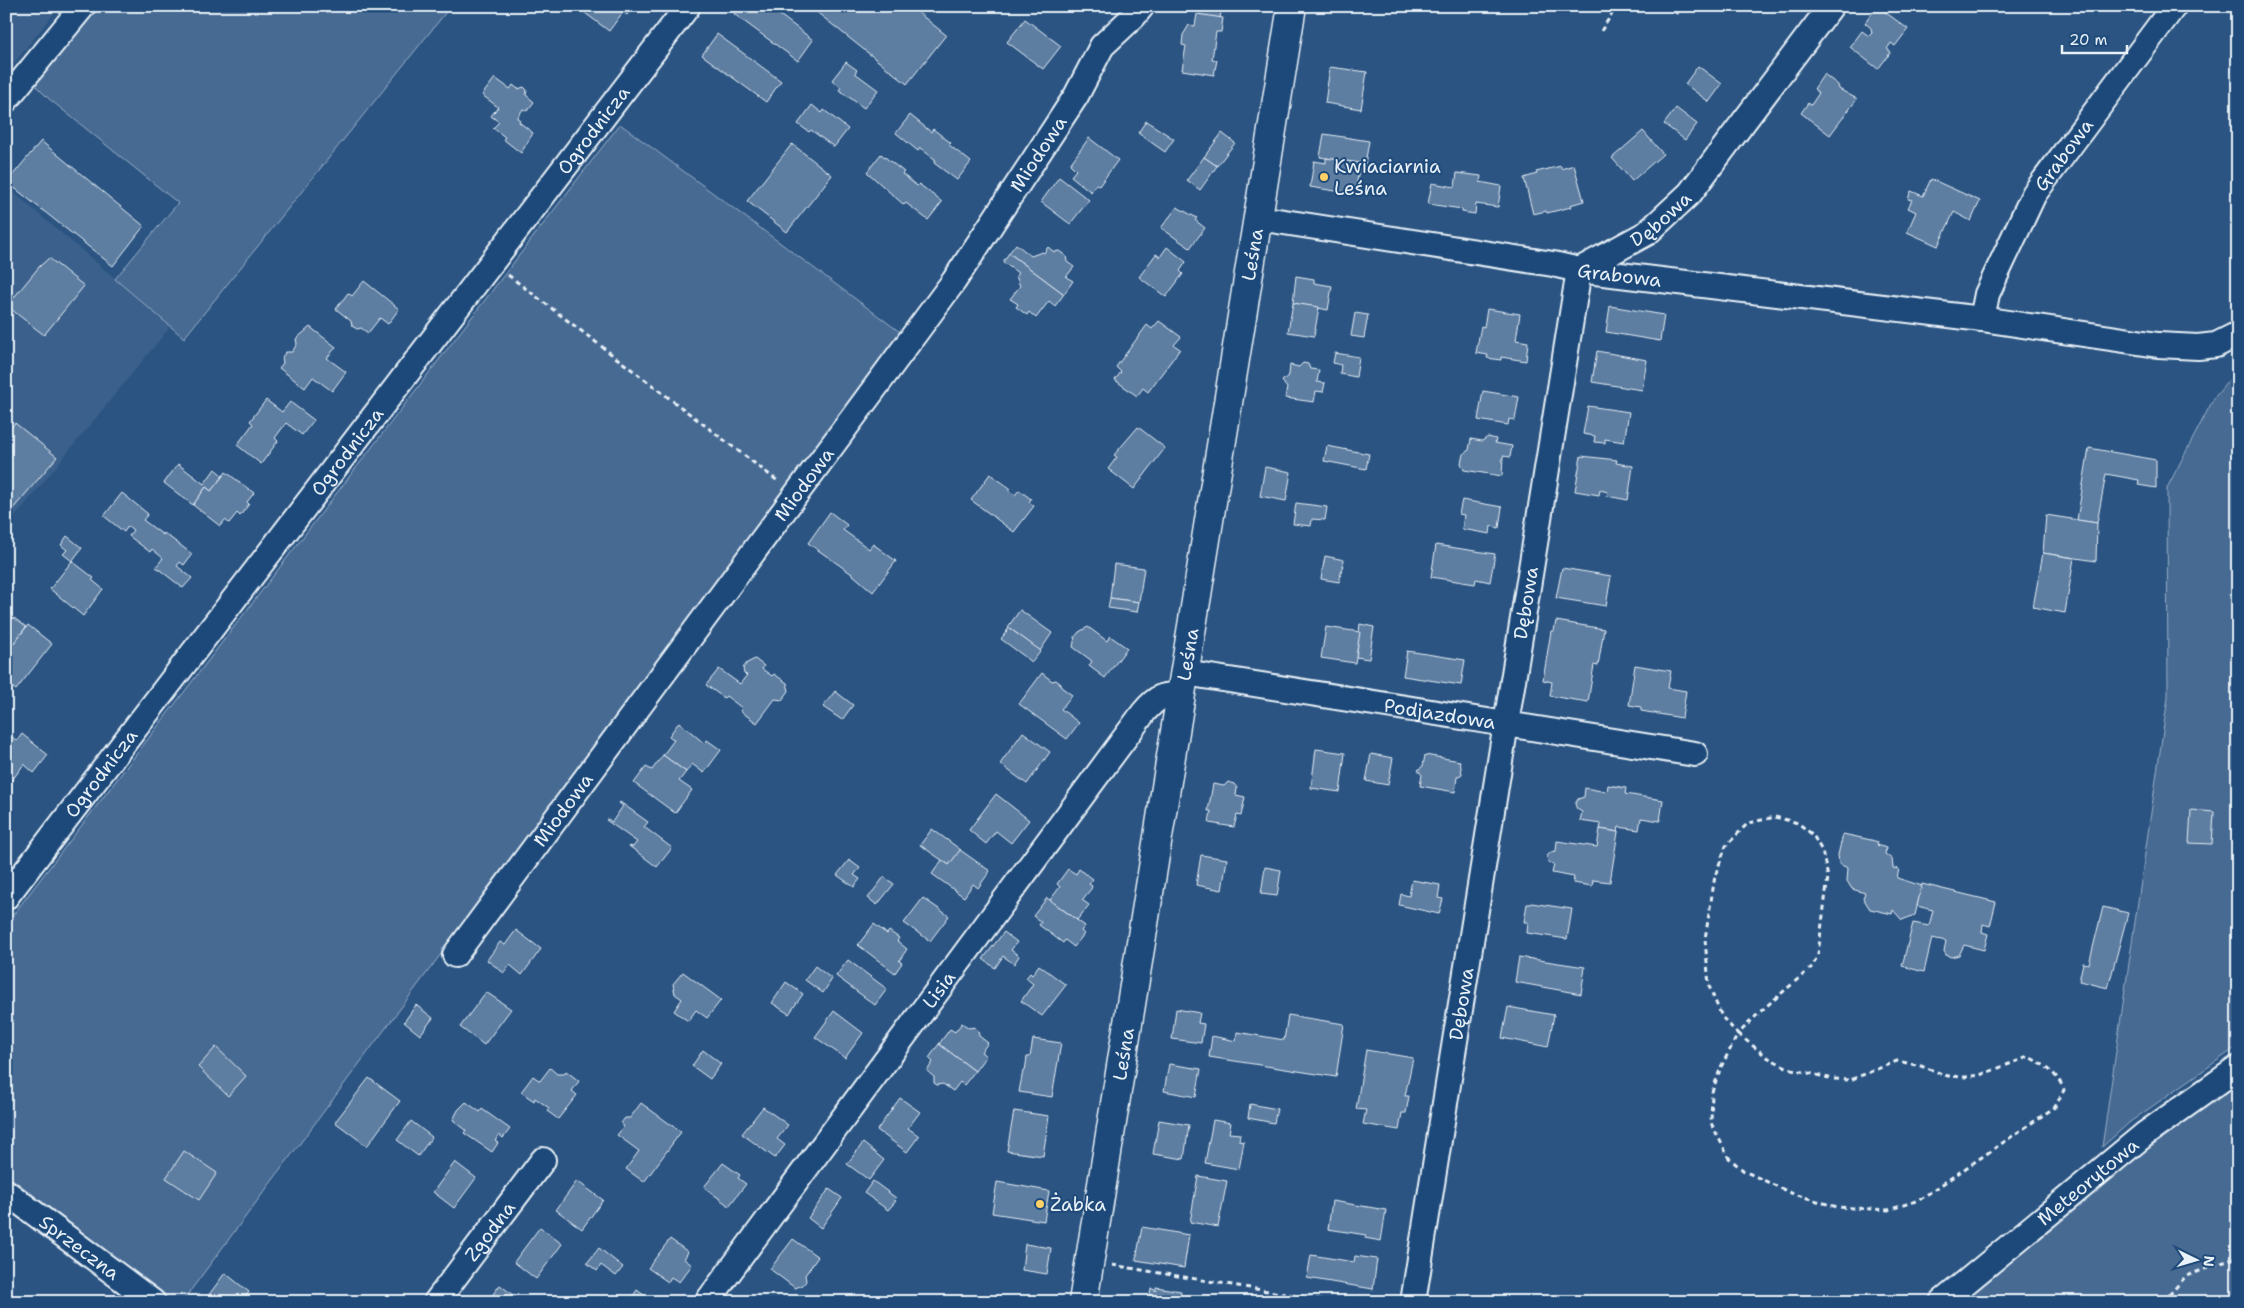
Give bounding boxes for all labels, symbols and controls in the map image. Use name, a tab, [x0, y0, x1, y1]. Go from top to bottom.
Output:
scale bar	[2062, 22, 2126, 54]
text: 20 m	[2069, 30, 2108, 50]
street label: Ogrodnicza	[551, 80, 635, 179]
street label: Miodowa	[1004, 111, 1072, 197]
street label: Grabowa	[2028, 113, 2099, 196]
place label: Kwiaciarnia Leśna	[1334, 154, 1441, 201]
marker: Kwiaciarnia Leśna	[1318, 171, 1330, 183]
street label: Dębowa	[1626, 186, 1697, 252]
street label: Leśna	[1235, 226, 1269, 283]
street label: Grabowa	[1576, 257, 1663, 292]
street label: Ogrodnicza	[305, 402, 389, 501]
street label: Miodowa	[768, 442, 839, 526]
street label: Dębowa	[1507, 565, 1544, 641]
street label: Leśna	[1171, 626, 1204, 683]
street label: Podjazdowa	[1382, 692, 1498, 735]
street label: Ogrodnicza	[59, 724, 143, 823]
street label: Miodowa	[527, 767, 598, 852]
street label: Lisia	[916, 965, 961, 1013]
street label: Dębowa	[1443, 965, 1479, 1042]
street label: Leśna	[1106, 1026, 1140, 1082]
street label: Meteorytowa	[2032, 1132, 2144, 1231]
place label: Żabka	[1050, 1192, 1106, 1217]
street label: Zgodna	[459, 1196, 520, 1266]
marker: Żabka	[1034, 1198, 1046, 1210]
street label: Sprzeczna	[34, 1209, 125, 1285]
north arrow	[2172, 1236, 2222, 1286]
text: N	[2200, 1255, 2218, 1267]

